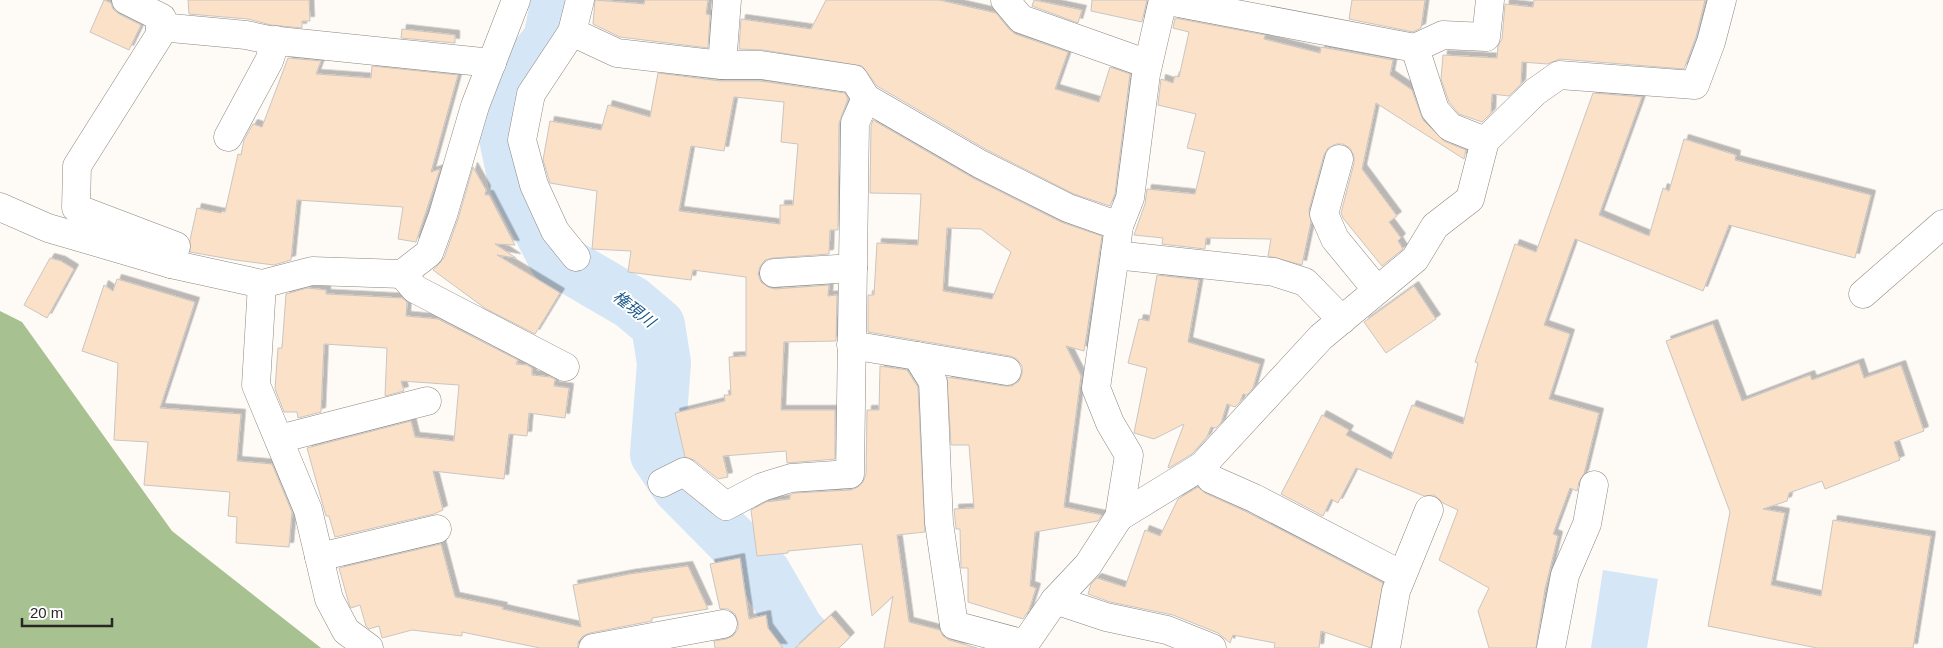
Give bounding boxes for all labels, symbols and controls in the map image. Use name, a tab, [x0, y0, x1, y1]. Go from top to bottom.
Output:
water label: 権現川	[610, 288, 660, 332]
scale bar	[22, 596, 112, 628]
text: 20 m	[30, 604, 63, 621]

